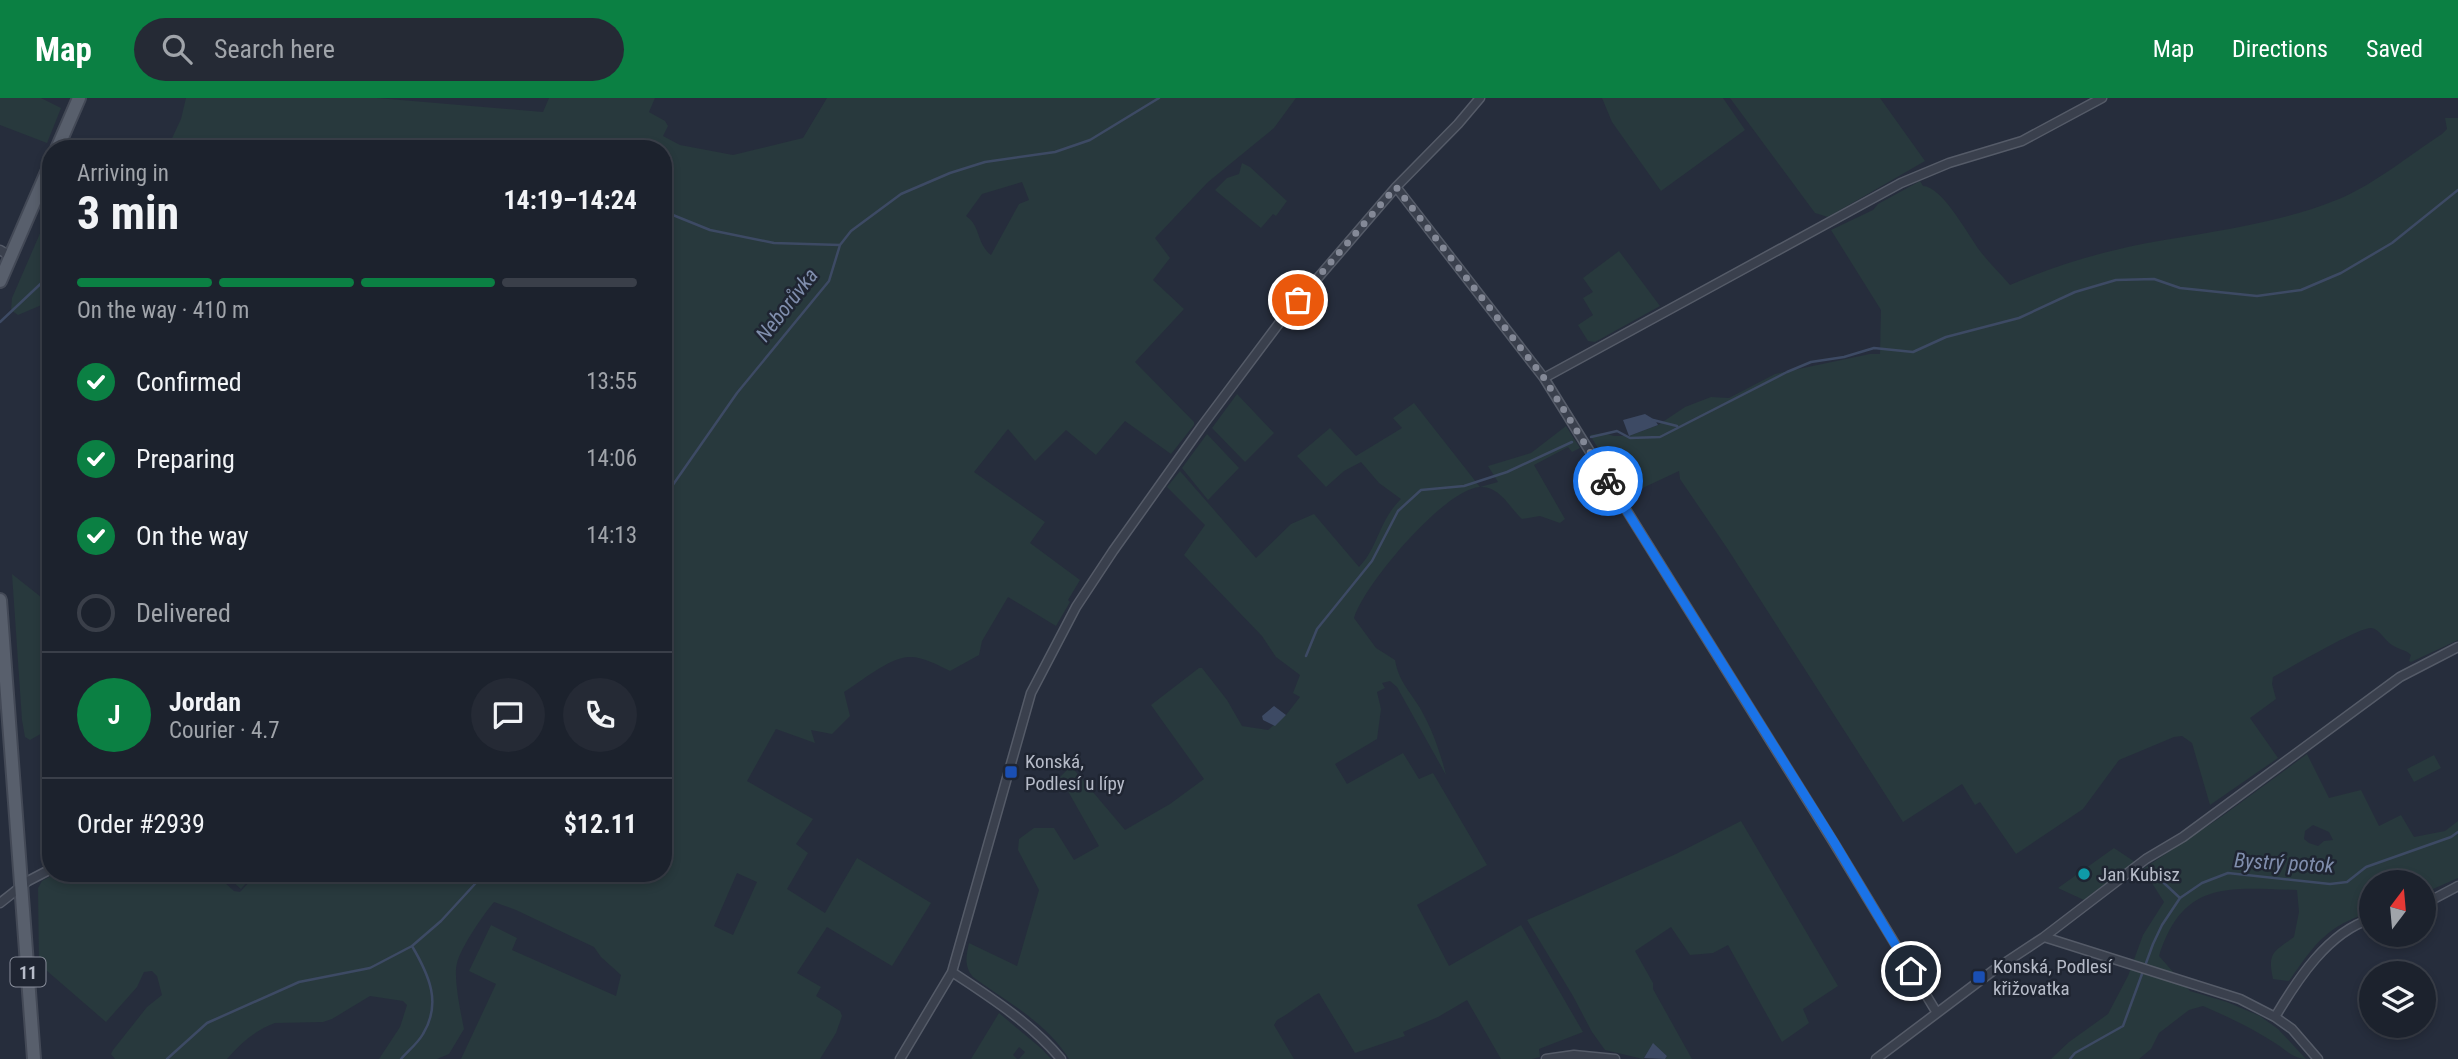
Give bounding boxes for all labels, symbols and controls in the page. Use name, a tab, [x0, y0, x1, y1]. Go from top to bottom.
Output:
search box	[134, 18, 624, 81]
text: Map	[35, 30, 92, 69]
icon: search	[158, 30, 196, 68]
text: Search here	[214, 34, 335, 64]
text: Map	[2153, 35, 2194, 63]
text: Directions	[2232, 35, 2328, 63]
text: Saved	[2366, 35, 2423, 63]
text: Arriving in	[77, 160, 169, 187]
text: 14:19–14:24	[503, 185, 637, 215]
text: 3 min	[77, 186, 179, 240]
water label: Neborůvka	[751, 264, 823, 346]
pin	[1268, 270, 1328, 330]
icon: bag	[1279, 281, 1317, 319]
text: On the way · 410 m	[77, 297, 249, 324]
icon: check	[77, 363, 115, 401]
text: Confirmed	[136, 367, 242, 397]
text: 13:55	[586, 368, 637, 395]
icon: check	[77, 440, 115, 478]
text: Preparing	[136, 444, 235, 474]
text: 14:06	[586, 445, 637, 472]
courier	[1573, 446, 1643, 516]
icon: bike	[1589, 462, 1627, 500]
icon: check	[77, 517, 115, 555]
text: On the way	[136, 521, 249, 551]
text: 14:13	[586, 522, 637, 549]
text: Delivered	[136, 598, 231, 628]
button: chat	[471, 678, 545, 752]
button: phone	[563, 678, 637, 752]
text: Jordan	[169, 687, 241, 717]
text: J	[108, 700, 120, 730]
text: Courier · 4.7	[169, 717, 280, 744]
place label: Konská, Podlesí u lípy	[1025, 750, 1125, 795]
marker: Konská, Podlesí u lípy	[1003, 764, 1019, 780]
text: Order #2939	[77, 809, 205, 839]
text: $12.11	[564, 809, 637, 839]
water label: Bystrý potok	[2233, 848, 2335, 878]
place label: Jan Kubisz	[2098, 863, 2180, 886]
marker: Jan Kubisz	[2076, 866, 2092, 882]
north arrow	[2359, 870, 2436, 947]
map controls	[2359, 870, 2436, 1038]
pin	[1881, 941, 1941, 1001]
icon: home	[1892, 952, 1930, 990]
place label: Konská, Podlesí křižovatka	[1993, 955, 2114, 1000]
road number: 11	[10, 958, 46, 986]
button: layers	[2359, 961, 2436, 1038]
marker: Konská, Podlesí křižovatka	[1971, 969, 1987, 985]

